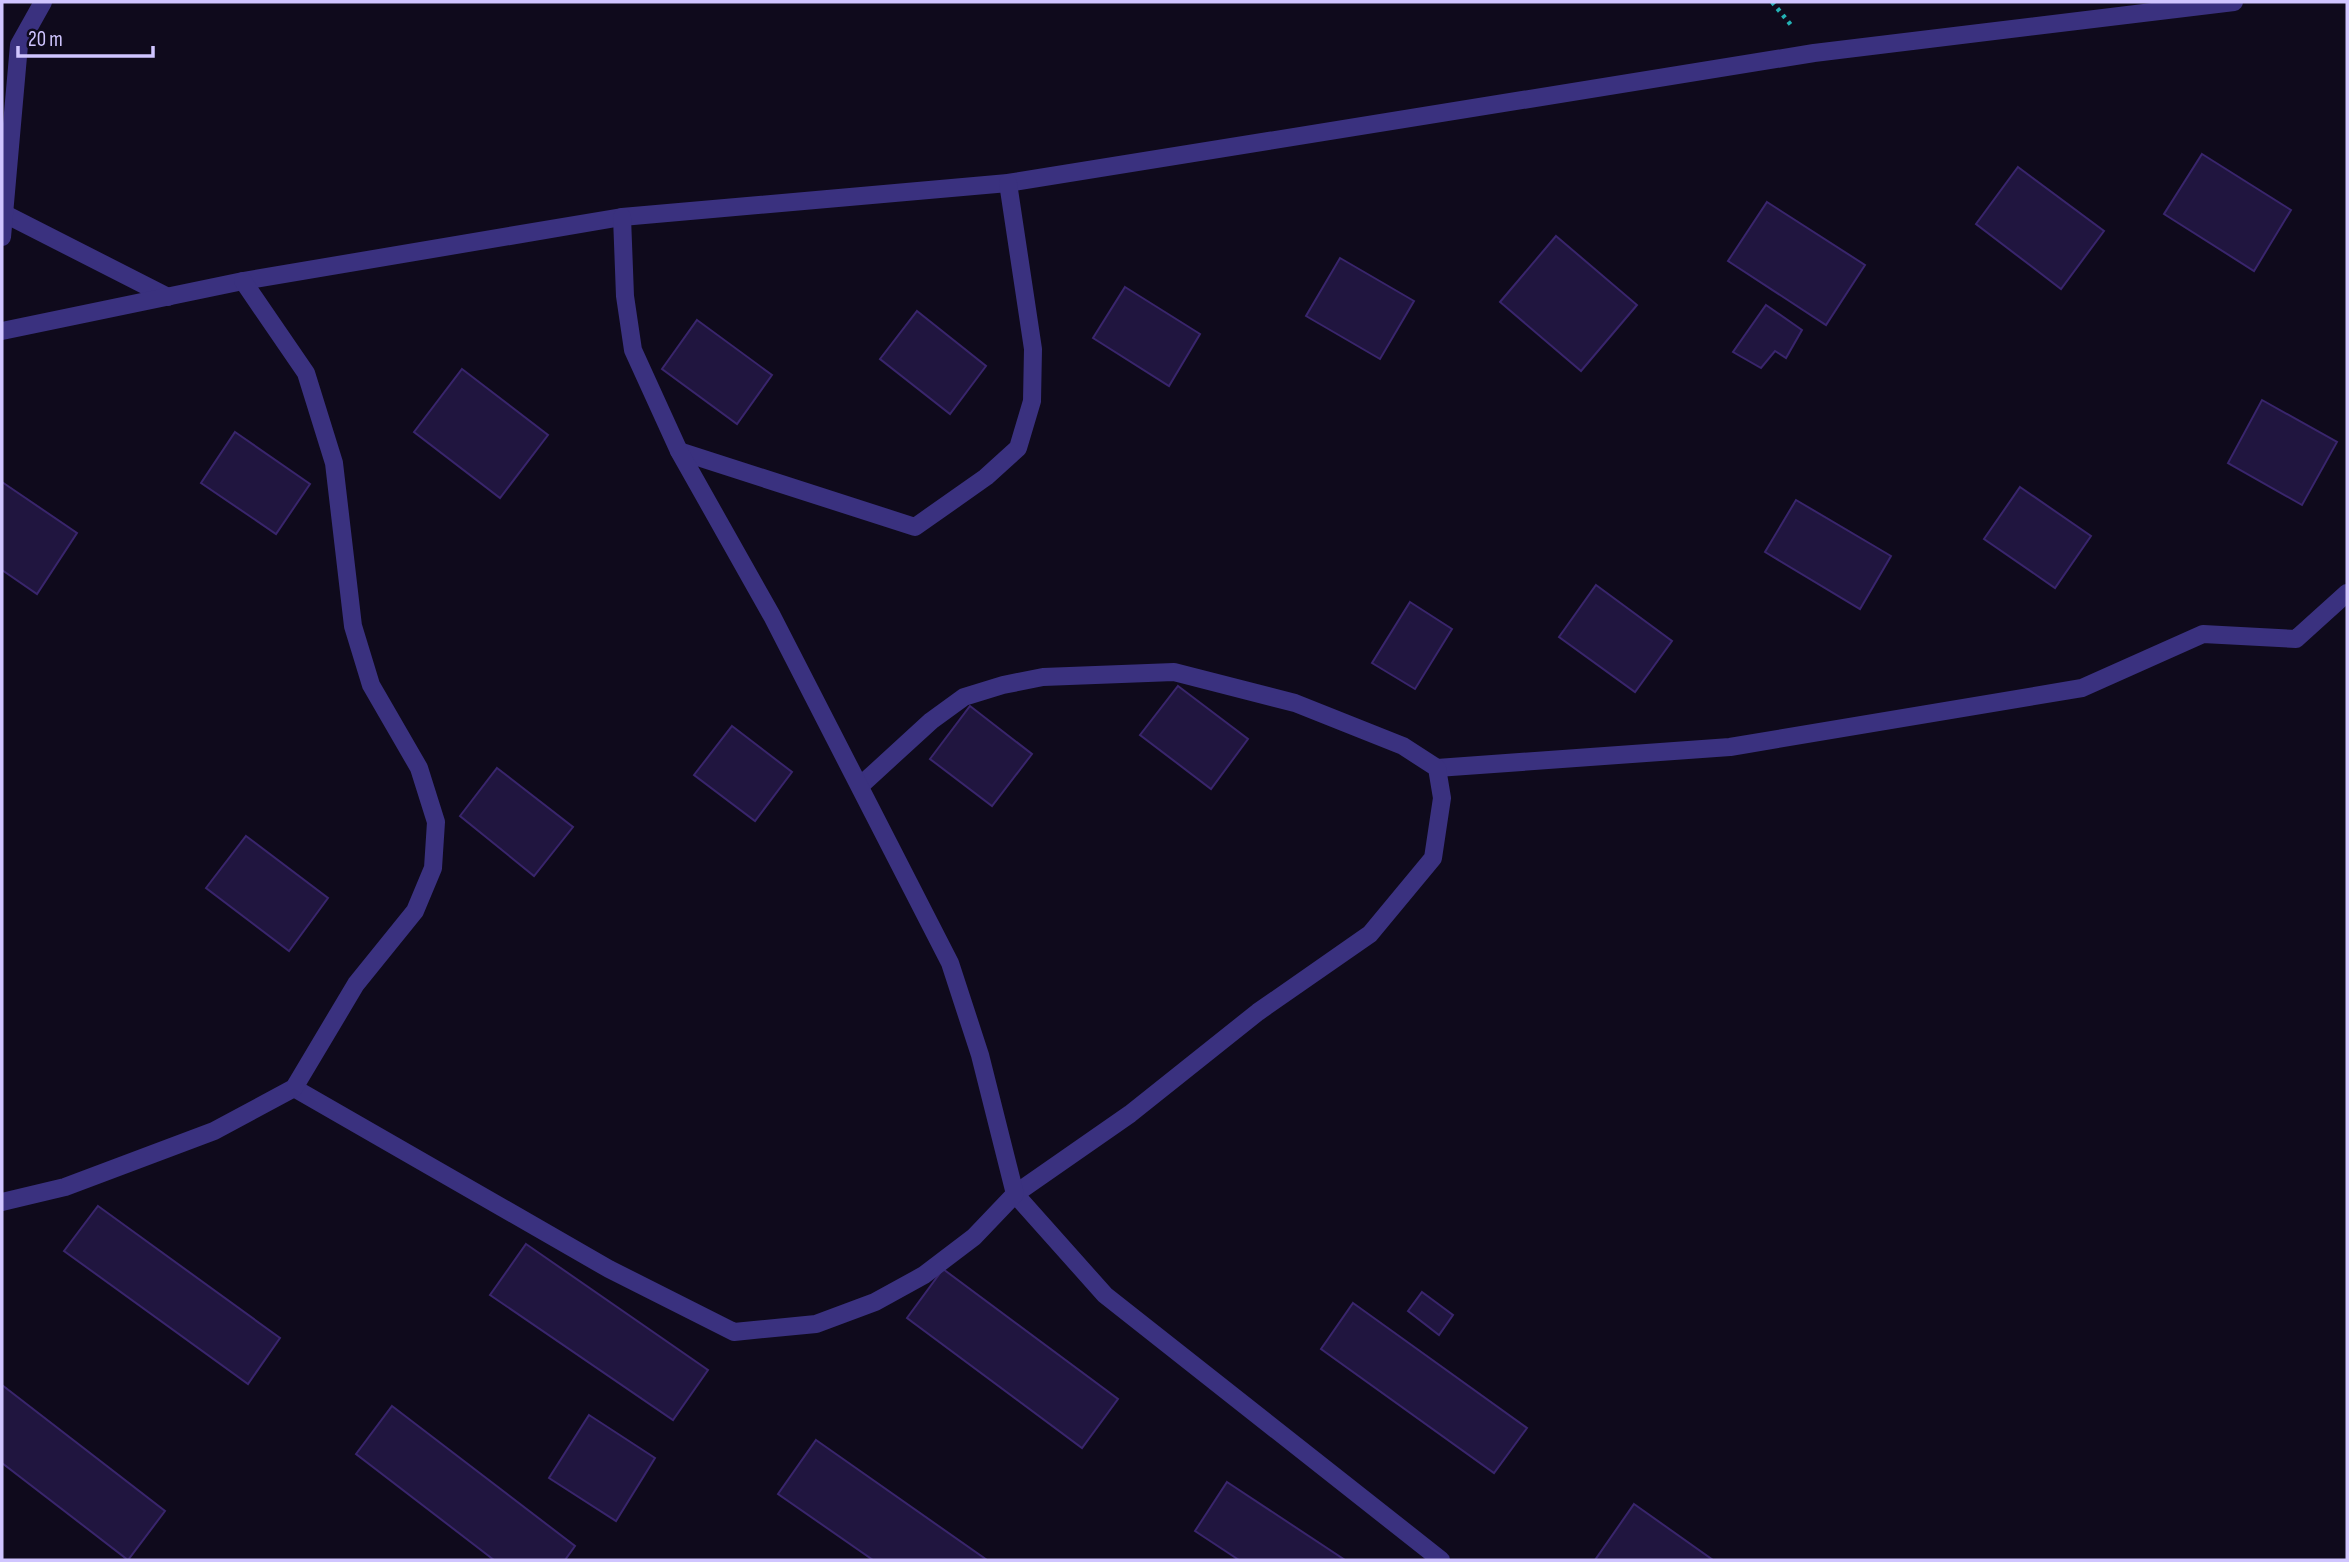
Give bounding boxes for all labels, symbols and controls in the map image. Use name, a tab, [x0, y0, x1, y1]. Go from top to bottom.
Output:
scale bar	[18, 14, 152, 58]
text: 20 m	[28, 27, 63, 52]

